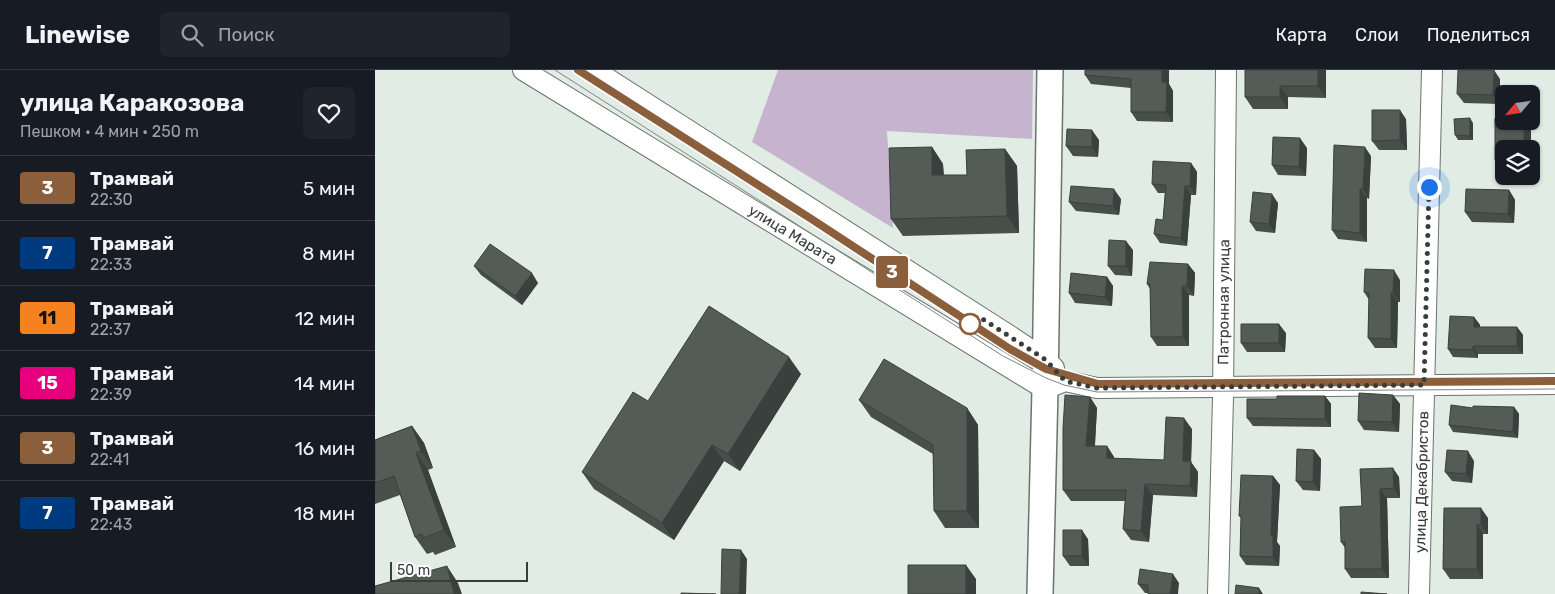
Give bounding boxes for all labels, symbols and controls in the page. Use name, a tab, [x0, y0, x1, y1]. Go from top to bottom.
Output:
search box	[160, 12, 510, 57]
text: Linewise	[25, 21, 130, 49]
icon: search	[178, 21, 206, 49]
text: Поиск	[218, 23, 275, 46]
text: Карта	[1276, 24, 1327, 46]
text: Слои	[1355, 24, 1399, 46]
text: Поделиться	[1427, 24, 1530, 46]
north arrow	[1495, 85, 1540, 130]
map controls	[1495, 85, 1540, 185]
button: heart	[303, 87, 355, 139]
text: улица Каракозова	[20, 89, 244, 117]
text: Пешком · 4 мин · 250 m	[20, 122, 199, 141]
button: layers	[1495, 140, 1540, 185]
text: Трамвай	[90, 167, 174, 190]
your location	[1417, 175, 1442, 200]
text: 3	[42, 177, 53, 199]
text: 5 мин	[303, 177, 355, 200]
text: 22:30	[90, 190, 133, 209]
street label: улица Марата	[745, 201, 840, 269]
text: Трамвай	[90, 232, 174, 255]
street label: Патронная улица	[1214, 239, 1233, 365]
text: 7	[42, 242, 53, 264]
text: 8 мин	[302, 242, 355, 265]
text: 22:33	[90, 255, 132, 274]
line badge: 3	[876, 256, 908, 288]
text: 3	[886, 261, 898, 283]
text: Трамвай	[90, 297, 174, 320]
text: 11	[39, 307, 56, 329]
text: 12 мин	[295, 307, 355, 330]
unlabelled marker	[959, 313, 981, 335]
text: 22:37	[90, 320, 131, 339]
text: Трамвай	[90, 362, 174, 385]
text: 15	[37, 372, 58, 394]
text: 14 мин	[294, 372, 355, 395]
text: 22:39	[90, 385, 132, 404]
street label: улица Декабристов	[1411, 411, 1433, 553]
text: Трамвай	[90, 427, 174, 450]
text: 3	[42, 437, 53, 459]
text: 16 мин	[295, 437, 355, 460]
text: 22:41	[90, 450, 129, 469]
text: Трамвай	[90, 492, 174, 515]
text: 7	[42, 502, 53, 524]
text: 18 мин	[294, 502, 355, 525]
text: 22:43	[90, 515, 132, 534]
scale bar	[390, 559, 527, 582]
text: 50 m	[397, 562, 430, 579]

